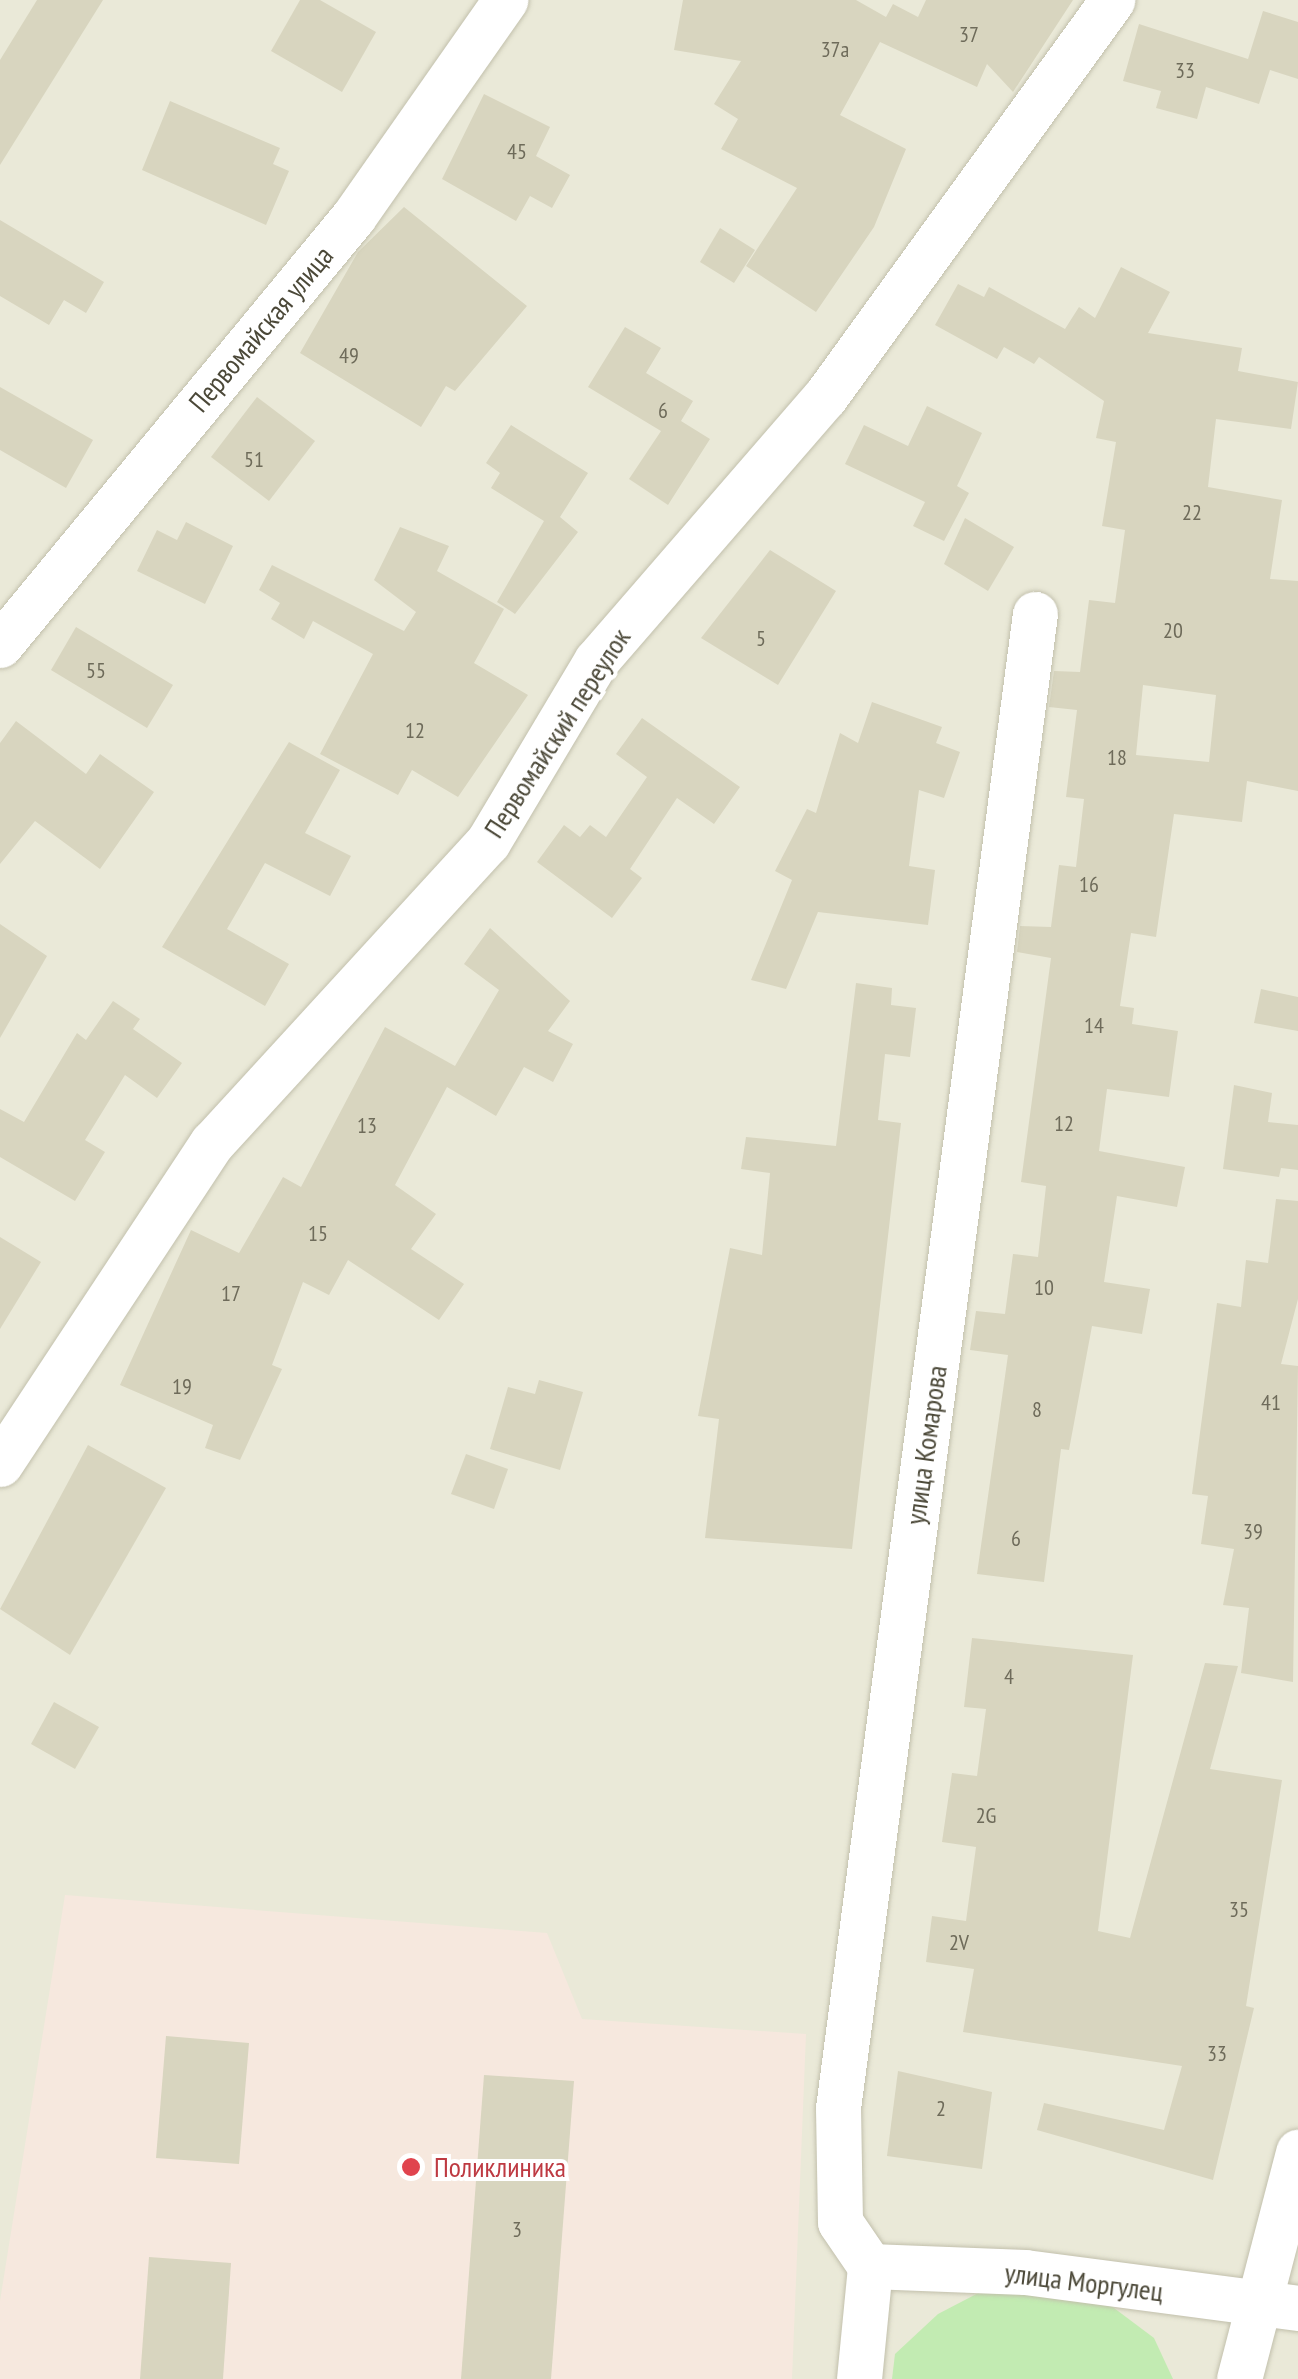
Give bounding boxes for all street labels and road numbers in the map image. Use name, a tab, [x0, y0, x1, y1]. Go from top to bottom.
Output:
street label: Первомайская улица	[182, 239, 340, 419]
street label: Первомайский переулок	[477, 622, 637, 844]
street label: улица Комарова	[898, 1363, 954, 1527]
street label: улица Моргулец	[1003, 2256, 1165, 2308]

